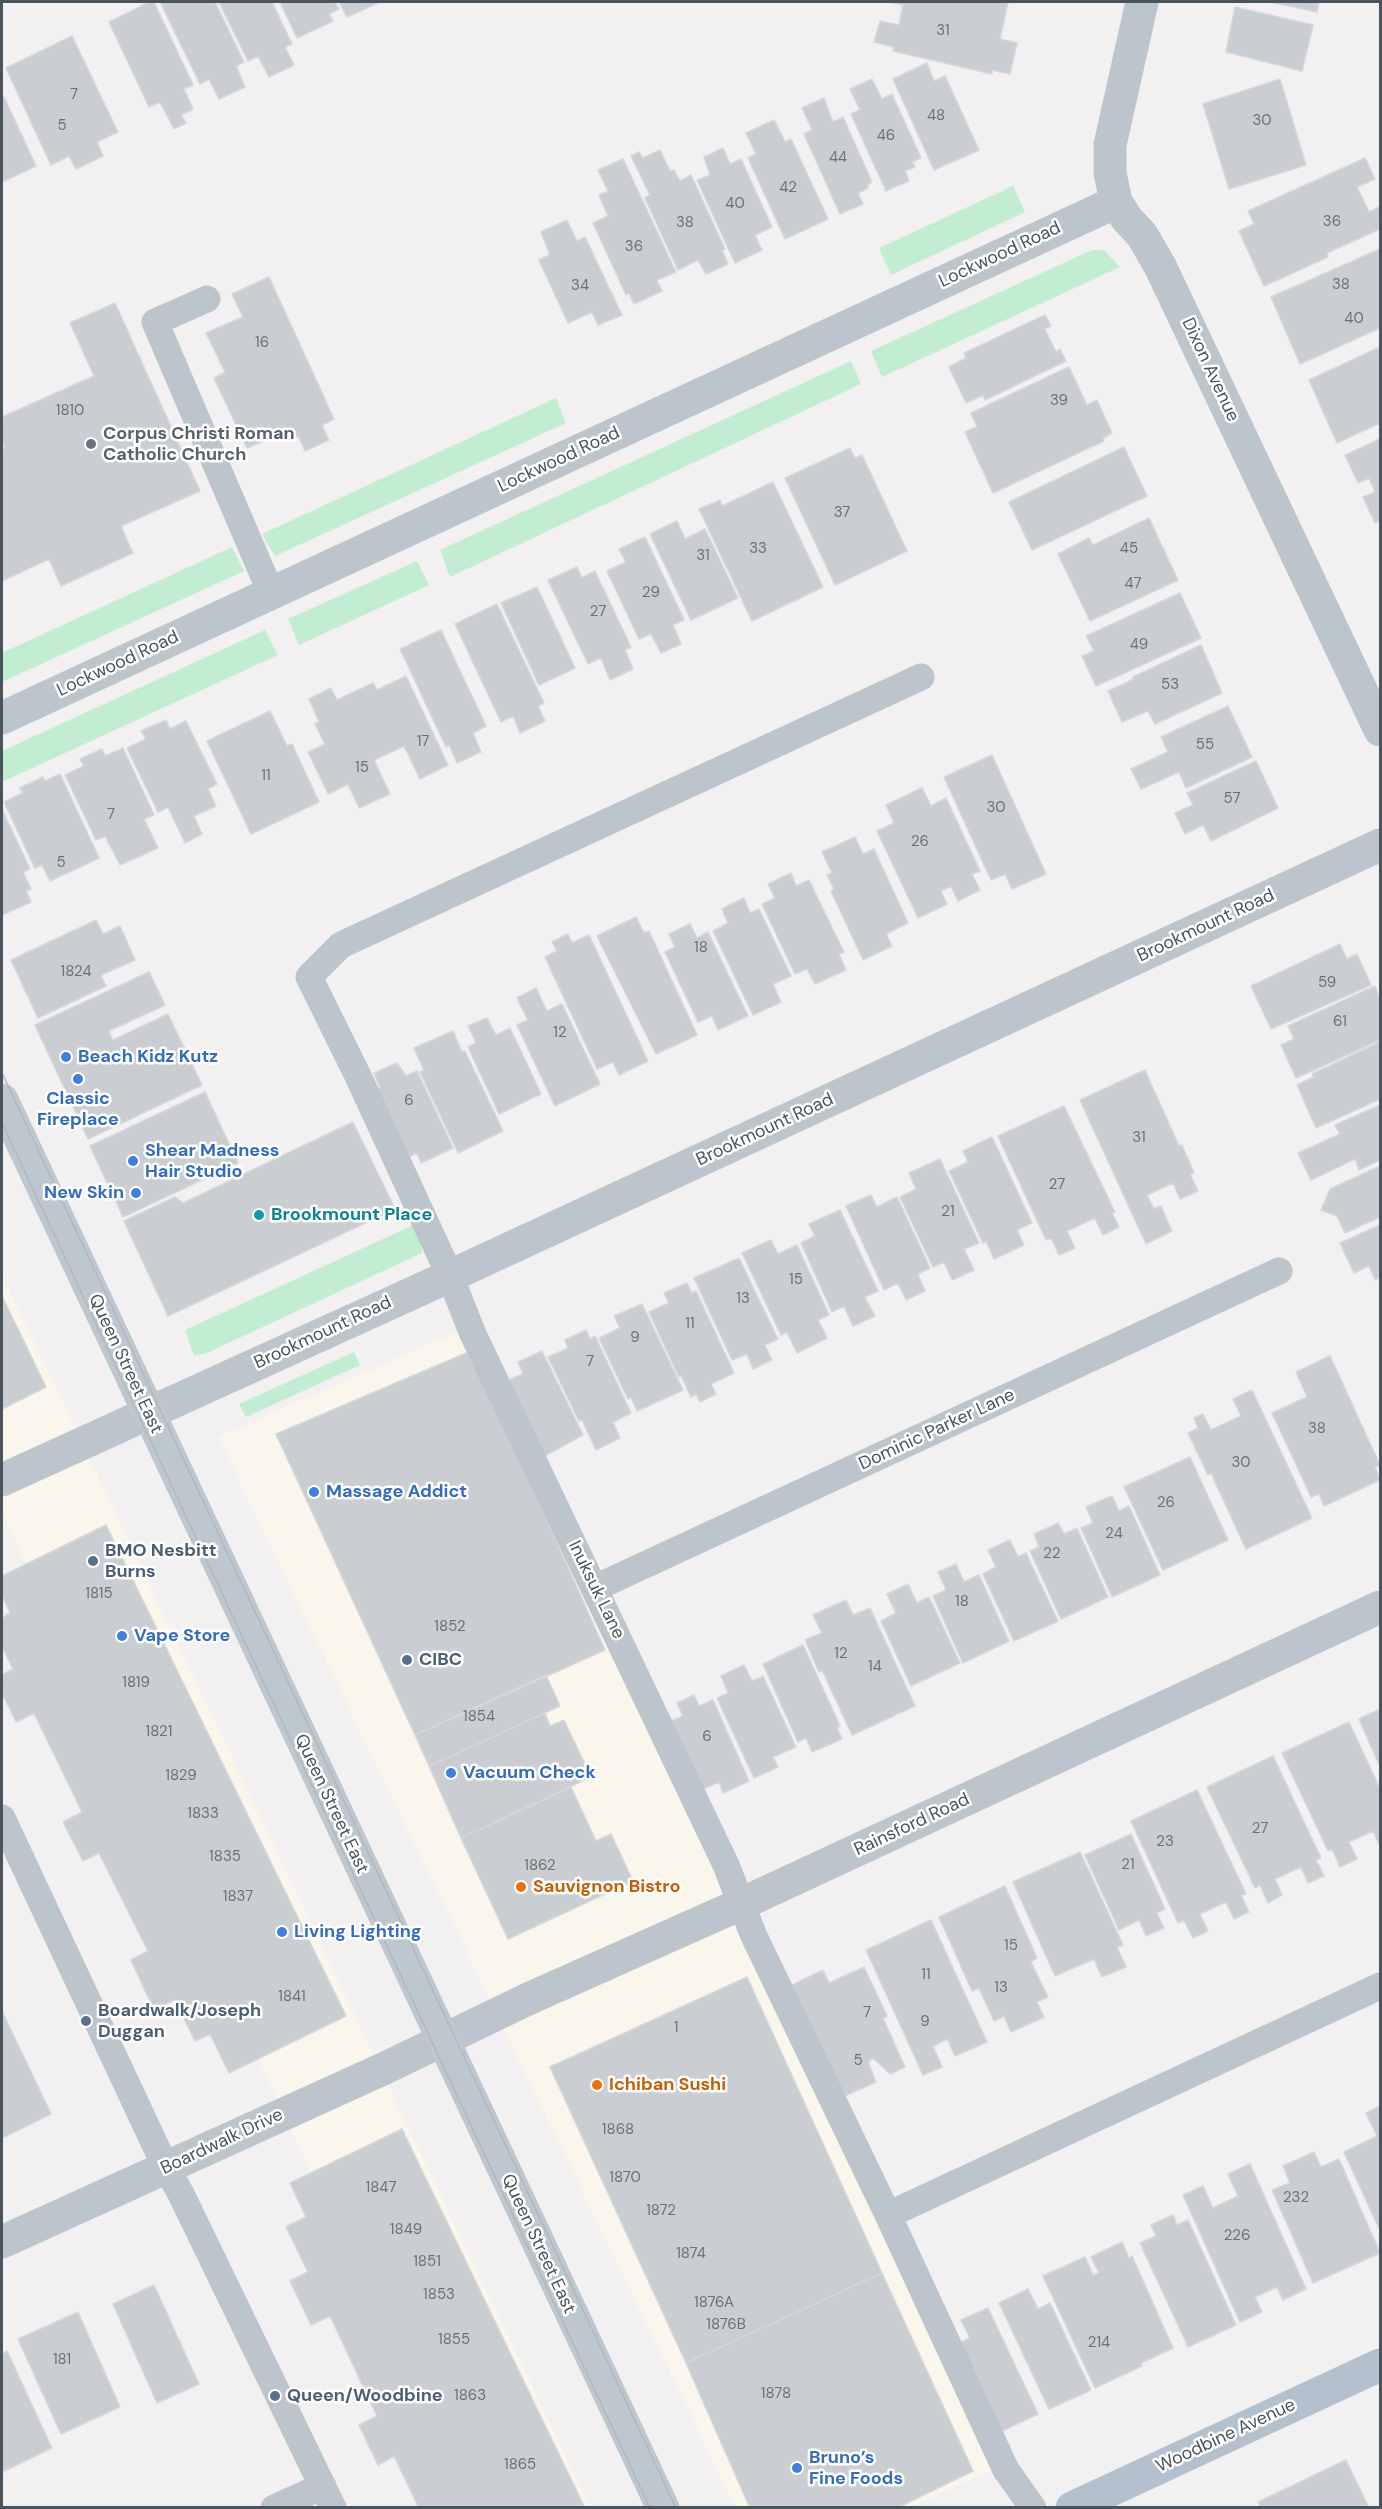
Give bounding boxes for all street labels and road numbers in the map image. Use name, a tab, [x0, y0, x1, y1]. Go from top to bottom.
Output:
street label: Lockwood Road	[936, 217, 1064, 293]
street label: Dixon Avenue	[1177, 315, 1243, 425]
street label: Lockwood Road	[495, 422, 623, 498]
street label: Lockwood Road	[54, 626, 182, 702]
street label: Brookmount Road	[1134, 885, 1278, 967]
street label: Brookmount Road	[693, 1089, 837, 1171]
street label: Queen Street East	[83, 1291, 167, 1437]
street label: Brookmount Road	[251, 1292, 395, 1374]
street label: Dominic Parker Lane	[856, 1384, 1018, 1476]
street label: Inuksuk Lane	[563, 1537, 629, 1643]
street label: Queen Street East	[289, 1731, 373, 1877]
street label: Rainsford Road	[851, 1789, 973, 1861]
street label: Boardwalk Drive	[157, 2104, 287, 2180]
street label: Queen Street East	[496, 2171, 580, 2317]
street label: Woodbine Avenue	[1153, 2394, 1299, 2478]

